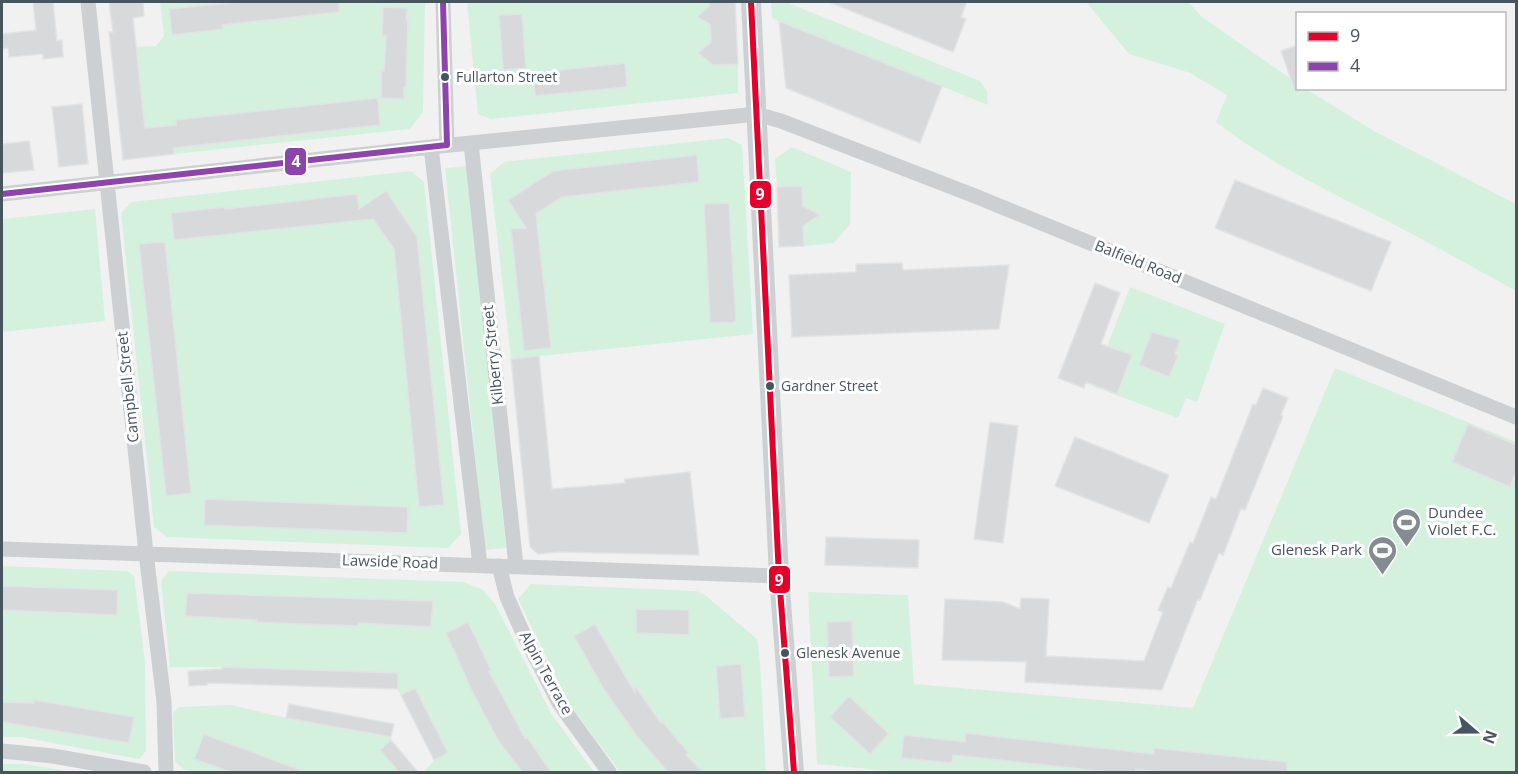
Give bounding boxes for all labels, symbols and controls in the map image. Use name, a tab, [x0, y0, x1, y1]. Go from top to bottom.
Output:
legend	[1296, 12, 1506, 90]
text: 9	[1350, 23, 1360, 47]
text: 4	[1350, 53, 1360, 77]
place label: Fullarton Street	[456, 67, 557, 86]
marker: Fullarton Street	[439, 71, 451, 83]
line badge: 4	[284, 147, 307, 176]
text: 4	[291, 150, 301, 172]
line badge: 9	[749, 180, 772, 209]
text: 9	[755, 183, 765, 205]
street label: Balfield Road	[1092, 235, 1185, 288]
street label: Kilberry Street	[477, 304, 507, 406]
street label: Campbell Street	[111, 330, 143, 444]
place label: Gardner Street	[781, 376, 878, 395]
marker: Gardner Street	[764, 380, 776, 392]
place label: Dundee Violet F.C.	[1428, 502, 1496, 539]
sports icon: Dundee Violet F.C.	[1391, 506, 1423, 548]
sports icon: Glenesk Park	[1367, 534, 1399, 576]
place label: Glenesk Park	[1271, 539, 1362, 559]
street label: Lawside Road	[342, 549, 438, 573]
line badge: 9	[768, 565, 791, 594]
text: 9	[774, 569, 784, 591]
street label: Alpin Terrace	[516, 627, 578, 718]
place label: Glenesk Avenue	[796, 643, 901, 662]
marker: Glenesk Avenue	[779, 647, 791, 659]
north arrow	[1446, 702, 1506, 762]
text: N	[1478, 727, 1503, 747]

